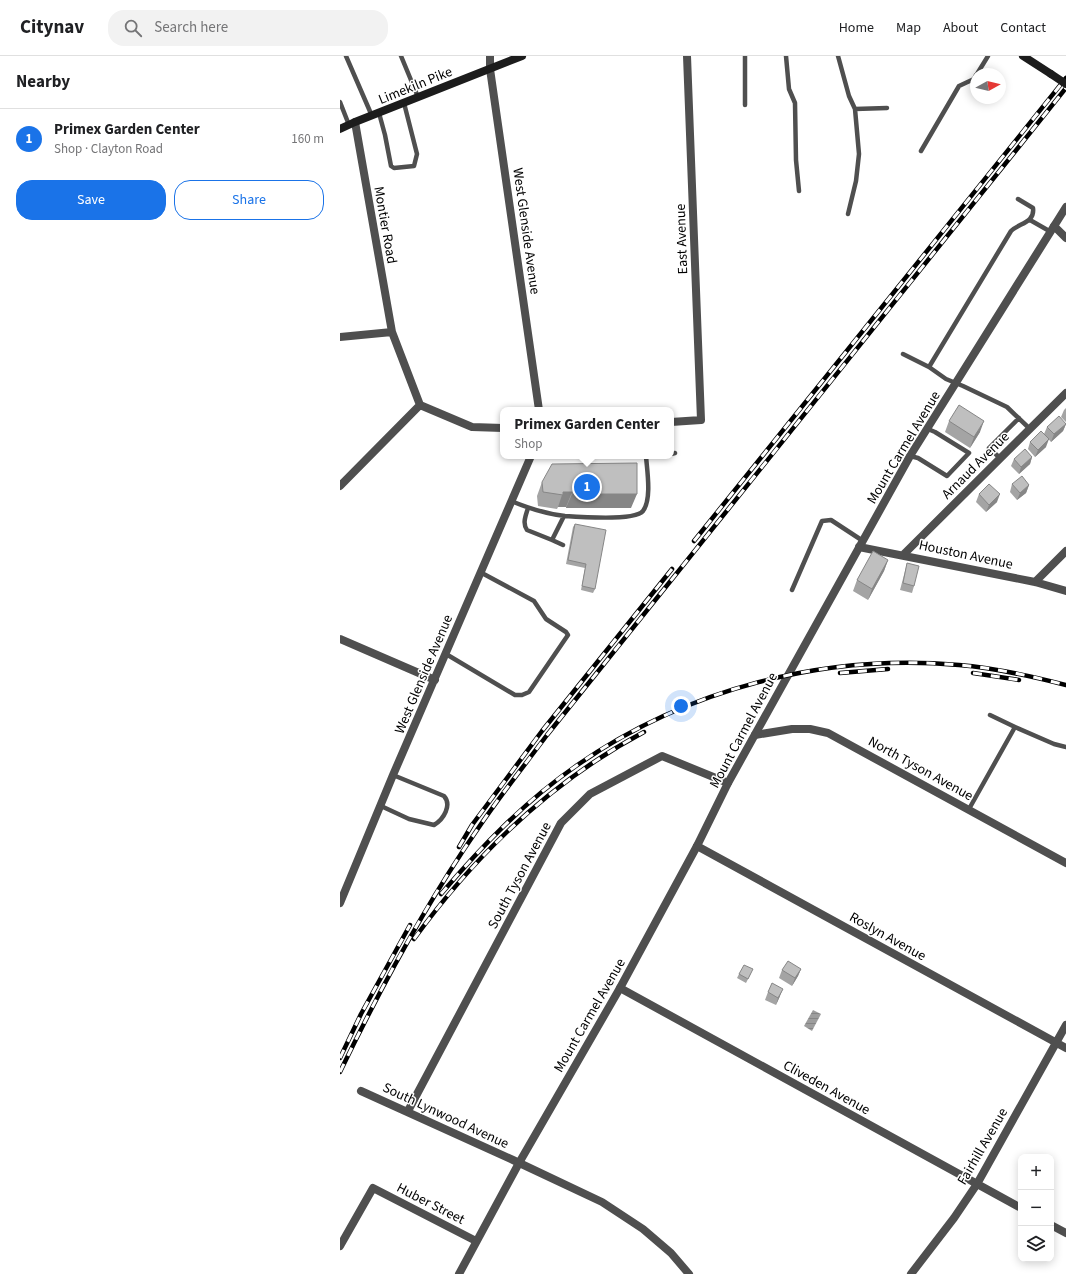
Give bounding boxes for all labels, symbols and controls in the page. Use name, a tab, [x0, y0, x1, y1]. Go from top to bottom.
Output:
search box	[108, 10, 388, 46]
text: Citynav	[20, 14, 84, 41]
icon: search	[122, 17, 144, 39]
text: Search here	[154, 17, 228, 38]
text: Home	[839, 18, 874, 38]
text: Map	[896, 18, 921, 38]
text: About	[943, 18, 978, 38]
text: Contact	[1000, 18, 1046, 38]
street label: Limekiln Pike	[375, 62, 455, 110]
north arrow	[970, 68, 1006, 104]
text: Nearby	[16, 70, 70, 94]
text: Primex Garden Center	[54, 119, 200, 140]
text: 1	[26, 130, 32, 148]
text: 160 m	[291, 130, 324, 148]
text: Shop · Clayton Road	[54, 140, 163, 158]
street label: West Glenside Avenue	[507, 166, 545, 296]
button: Save	[16, 180, 166, 220]
button: Share	[174, 180, 324, 220]
street label: Montier Road	[368, 185, 402, 265]
street label: East Avenue	[671, 203, 693, 275]
street label: Mount Carmel Avenue	[862, 387, 946, 508]
popup	[500, 407, 674, 459]
text: Primex Garden Center	[514, 414, 660, 435]
street label: Arnaud Avenue	[937, 427, 1014, 504]
text: Shop	[514, 435, 542, 453]
pin: 1	[574, 472, 600, 502]
street label: Houston Avenue	[917, 535, 1015, 575]
street label: West Glenside Avenue	[390, 612, 458, 737]
street label: Mount Carmel Avenue	[705, 669, 783, 792]
your location	[671, 696, 691, 716]
street label: North Tyson Avenue	[864, 732, 977, 806]
street label: South Tyson Avenue	[483, 818, 557, 932]
street label: Roslyn Avenue	[846, 908, 930, 966]
street label: Mount Carmel Avenue	[549, 955, 631, 1076]
street label: Cliveden Avenue	[779, 1056, 874, 1120]
street label: South Lynwood Avenue	[379, 1078, 512, 1154]
street label: Fairhill Avenue	[953, 1104, 1013, 1189]
map controls	[1018, 1154, 1054, 1262]
button: +	[1018, 1154, 1054, 1190]
street label: Huber Street	[393, 1178, 468, 1230]
button: −	[1018, 1190, 1054, 1226]
button: layers	[1018, 1226, 1054, 1262]

